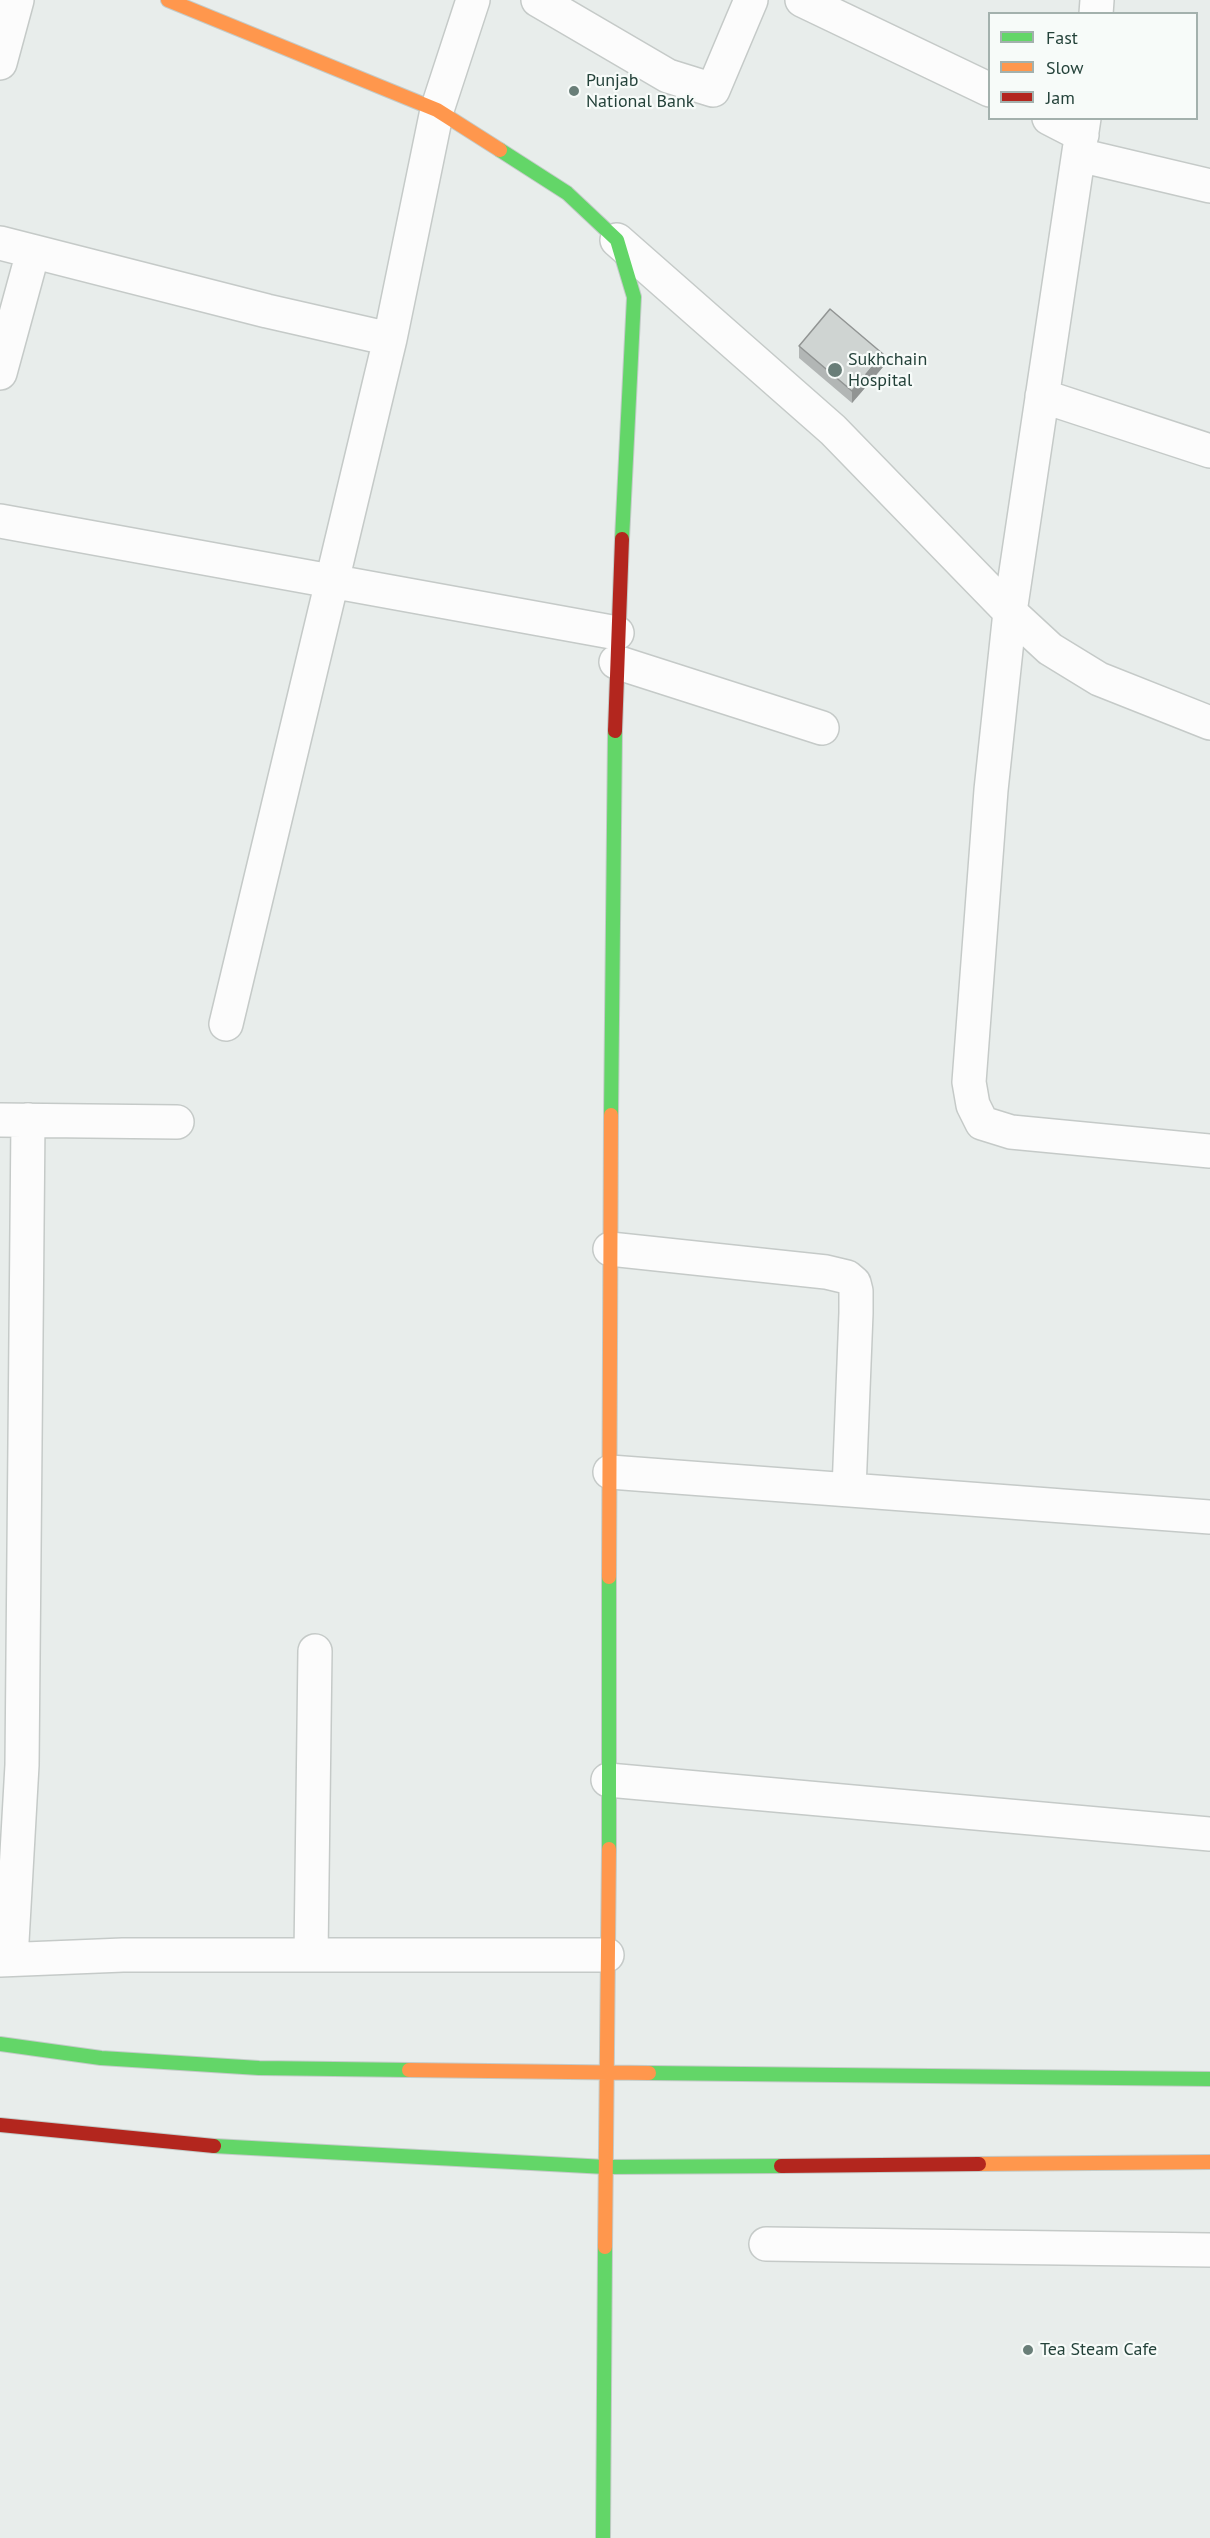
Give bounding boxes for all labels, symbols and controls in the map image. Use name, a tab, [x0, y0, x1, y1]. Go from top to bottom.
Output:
legend	[988, 12, 1198, 120]
text: Fast	[1046, 26, 1078, 49]
text: Slow	[1046, 56, 1084, 79]
place label: Punjab National Bank	[586, 70, 694, 112]
marker: Punjab National Bank	[567, 84, 581, 98]
text: Jam	[1046, 86, 1075, 109]
place label: Sukhchain Hospital	[848, 349, 927, 392]
marker: Sukhchain Hospital	[826, 361, 844, 379]
place label: Tea Steam Cafe	[1040, 2339, 1157, 2361]
marker: Tea Steam Cafe	[1021, 2343, 1035, 2357]

